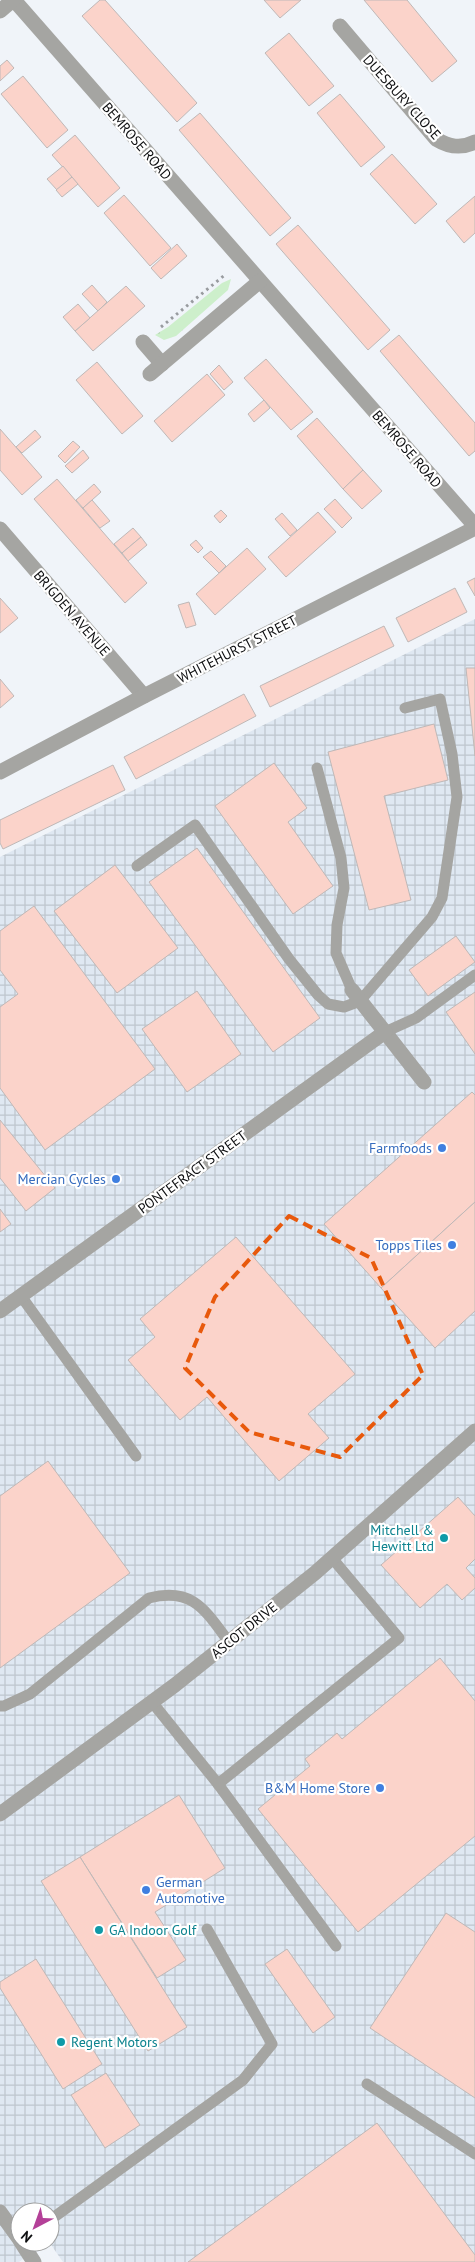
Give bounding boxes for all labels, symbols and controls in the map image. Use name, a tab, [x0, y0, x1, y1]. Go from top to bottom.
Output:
street label: DUESBURY CLOSE	[359, 51, 445, 143]
street label: BEMROSE ROAD	[98, 98, 176, 184]
street label: BEMROSE ROAD	[368, 406, 446, 492]
street label: BRIGDEN AVENUE	[30, 566, 114, 660]
street label: WHITEHURST STREET	[174, 611, 300, 687]
street label: PONTEFRACT STREET	[134, 1126, 250, 1217]
place label: Farmfoods	[369, 1139, 432, 1157]
marker: Farmfoods	[436, 1142, 448, 1154]
place label: Mercian Cycles	[17, 1170, 106, 1188]
marker: Mercian Cycles	[110, 1173, 122, 1185]
place label: Topps Tiles	[376, 1236, 442, 1254]
marker: Topps Tiles	[446, 1239, 458, 1251]
place label: Mitchell & Hewitt Ltd	[370, 1521, 434, 1555]
marker: Mitchell & Hewitt Ltd	[438, 1532, 450, 1544]
street label: ASCOT DRIVE	[207, 1598, 281, 1662]
place label: B&M Home Store	[265, 1779, 370, 1797]
marker: B&M Home Store	[374, 1782, 386, 1794]
place label: German Automotive	[156, 1873, 225, 1907]
marker: German Automotive	[140, 1884, 152, 1896]
place label: GA Indoor Golf	[109, 1921, 197, 1939]
marker: GA Indoor Golf	[93, 1924, 105, 1936]
place label: Regent Motors	[71, 2033, 158, 2051]
marker: Regent Motors	[55, 2036, 67, 2048]
north arrow	[10, 2202, 60, 2252]
text: N	[17, 2227, 36, 2247]

